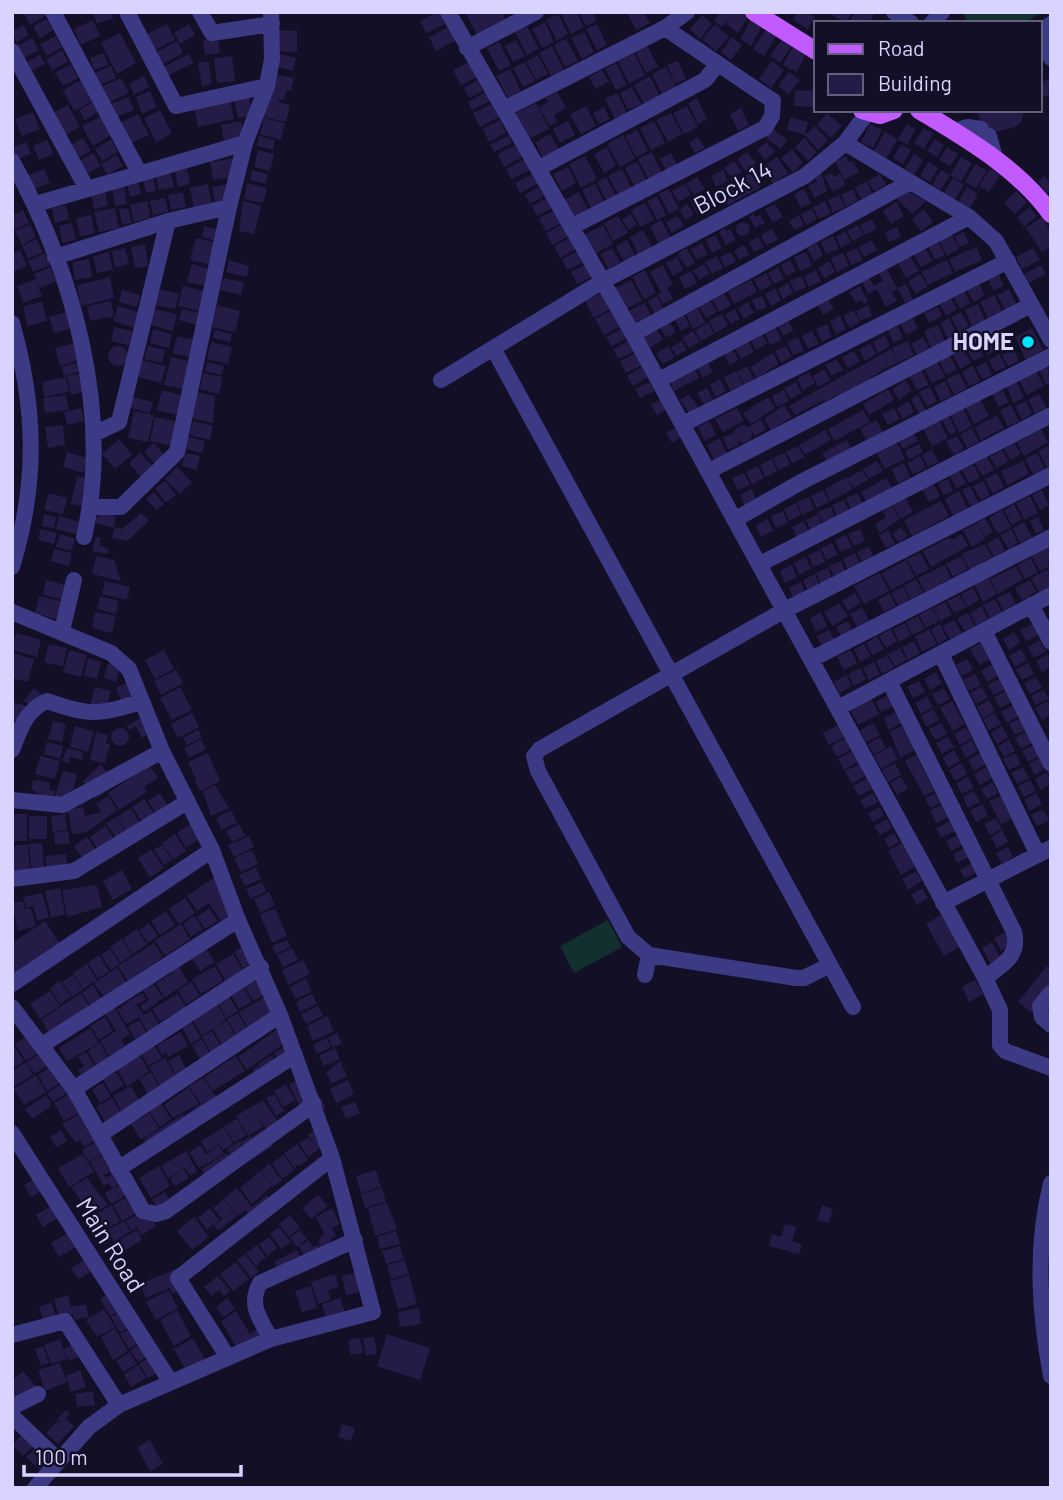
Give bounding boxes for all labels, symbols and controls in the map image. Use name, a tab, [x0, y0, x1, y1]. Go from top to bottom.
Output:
legend	[814, 21, 1042, 112]
text: Road	[878, 35, 924, 60]
text: Building	[878, 70, 952, 95]
street label: Block 14	[688, 154, 776, 219]
place label: HOME	[953, 326, 1014, 355]
marker: HOME	[1020, 334, 1036, 350]
street label: Main Road	[71, 1191, 152, 1297]
scale bar	[24, 1434, 242, 1478]
text: 100 m	[35, 1444, 88, 1469]

